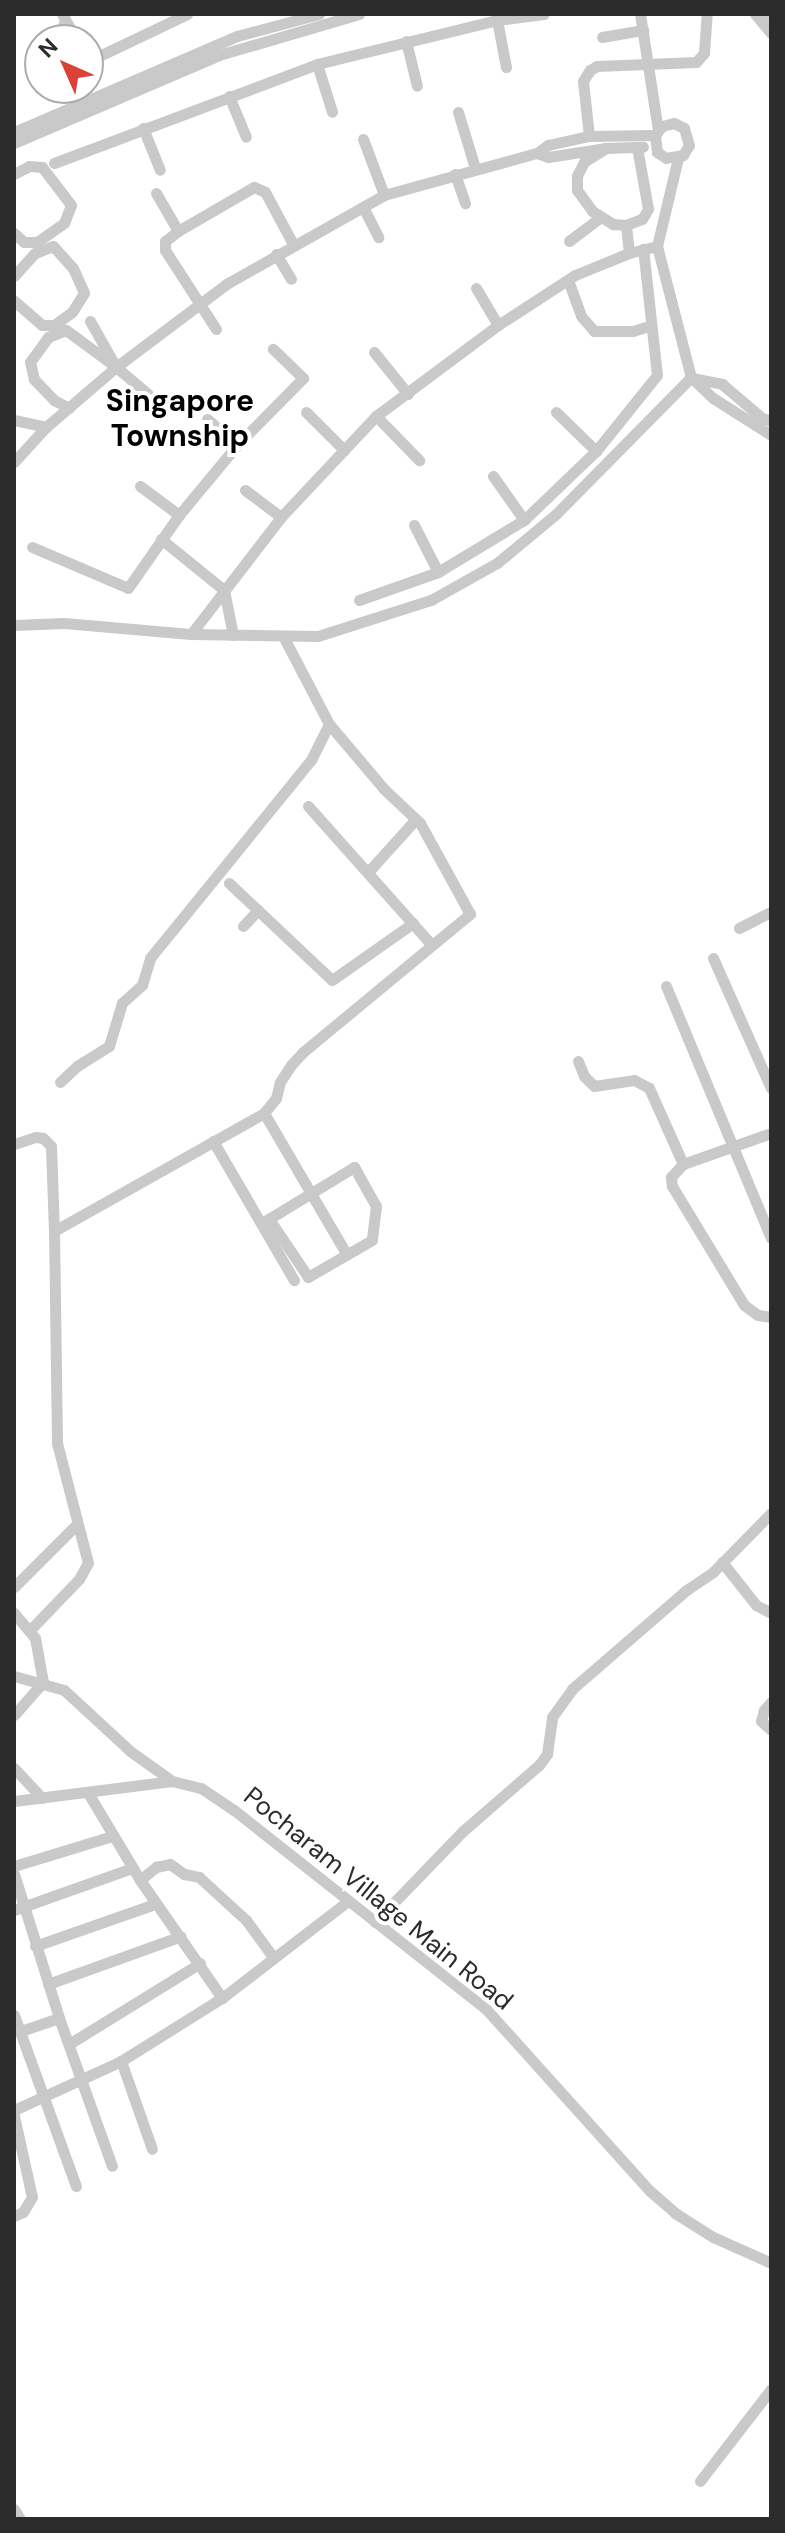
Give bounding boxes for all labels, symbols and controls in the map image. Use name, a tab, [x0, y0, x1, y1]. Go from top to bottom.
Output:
north arrow	[24, 24, 104, 104]
text: N	[32, 32, 64, 64]
district label: Singapore Township	[106, 383, 254, 454]
street label: Pocharam Village Main Road	[237, 1781, 519, 2017]

